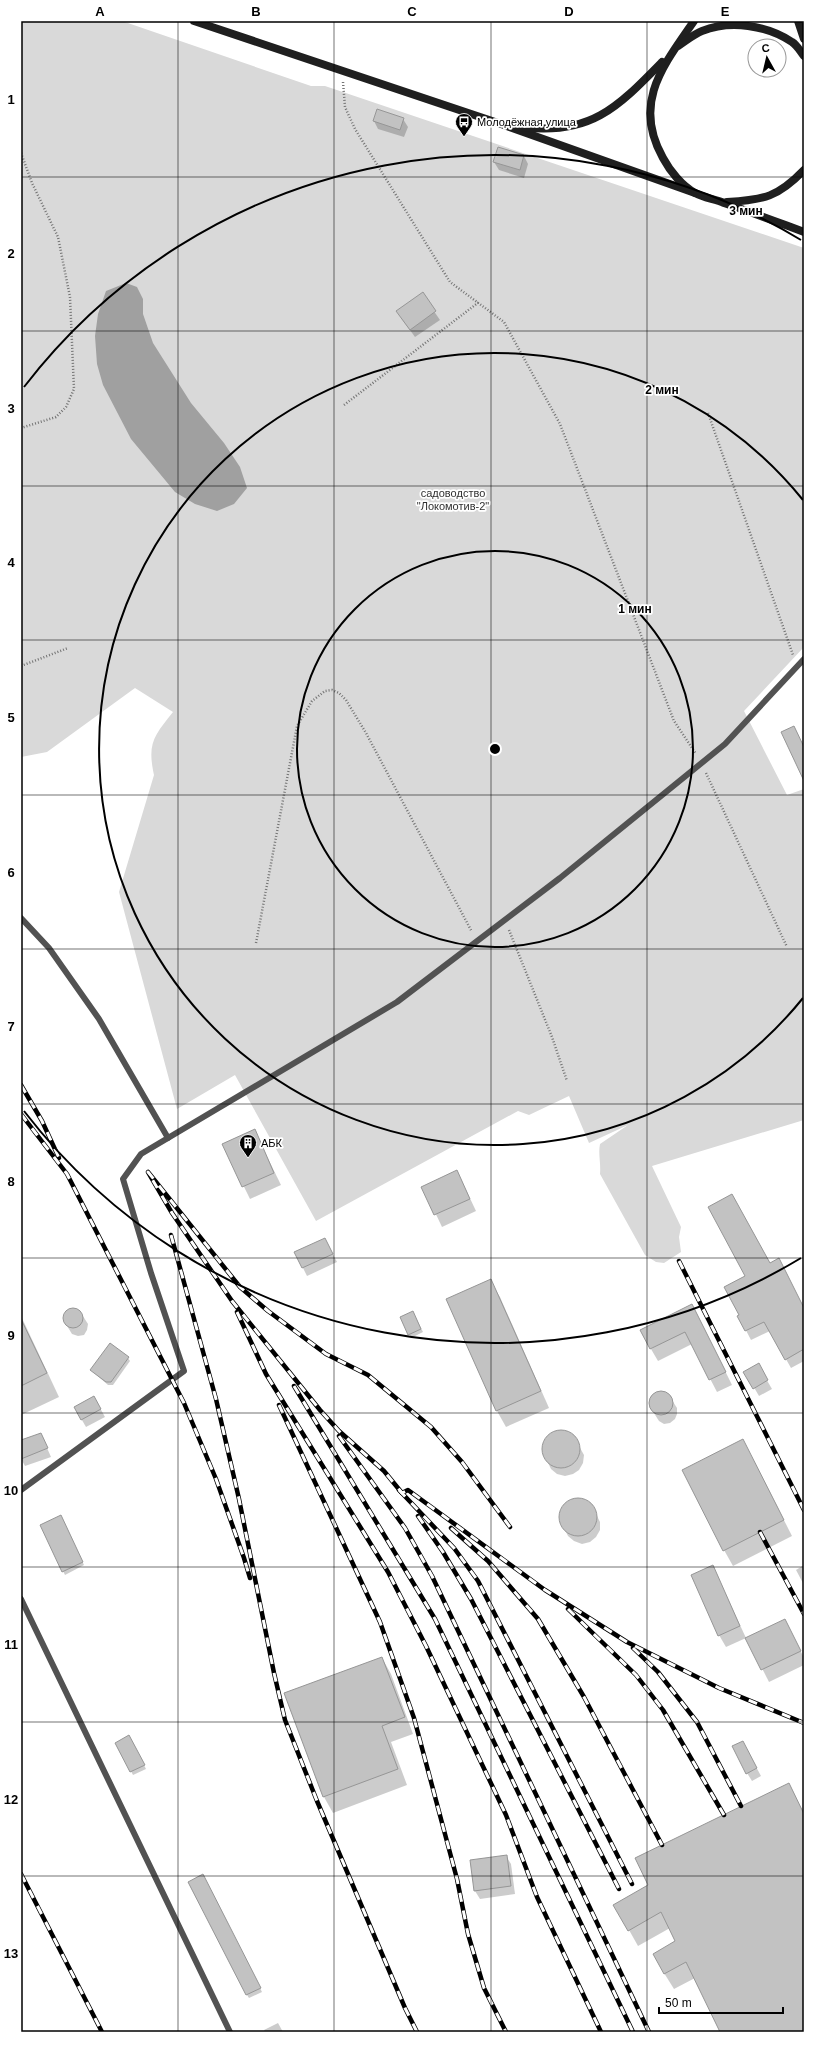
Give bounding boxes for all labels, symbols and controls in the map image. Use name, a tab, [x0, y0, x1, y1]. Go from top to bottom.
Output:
text: A	[95, 4, 105, 19]
text: B	[251, 4, 261, 19]
text: C	[407, 4, 417, 19]
text: D	[564, 4, 574, 19]
text: E	[721, 4, 730, 19]
north arrow	[747, 38, 787, 78]
text: С	[761, 42, 770, 55]
text: 1	[7, 92, 15, 107]
bus stop icon: Молодёжная улица	[454, 112, 474, 137]
place label: Молодёжная улица	[477, 116, 577, 128]
text: 3 мин	[729, 204, 763, 218]
text: 2	[7, 246, 15, 261]
text: 2 мин	[645, 383, 679, 397]
text: 3	[7, 401, 15, 416]
park label: садоводство "Локомотив-2"	[417, 487, 489, 512]
text: 4	[7, 555, 15, 570]
text: 1 мин	[618, 602, 652, 616]
text: 5	[7, 710, 15, 725]
centre of rings	[488, 742, 502, 756]
text: 6	[7, 865, 15, 880]
text: 7	[7, 1019, 15, 1034]
building icon: АБК	[238, 1133, 258, 1158]
place label: АБК	[261, 1137, 283, 1149]
text: 8	[7, 1174, 15, 1189]
text: 9	[7, 1328, 15, 1343]
text: 10	[4, 1483, 18, 1498]
text: 11	[4, 1637, 18, 1652]
text: 12	[4, 1792, 18, 1807]
text: 13	[4, 1946, 18, 1961]
scale bar	[659, 1989, 783, 2015]
text: 50 m	[665, 1996, 692, 2010]

